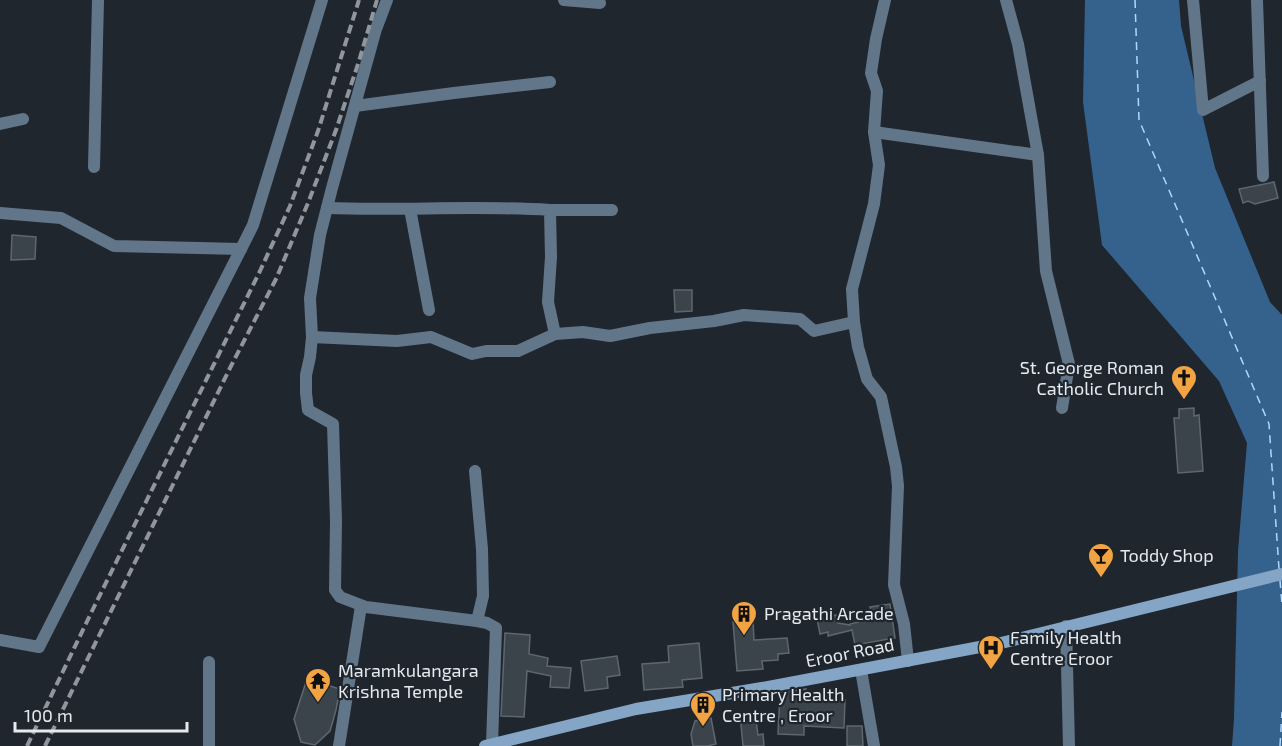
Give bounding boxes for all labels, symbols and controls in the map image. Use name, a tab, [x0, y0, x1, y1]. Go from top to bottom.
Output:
place label: St. George Roman Catholic Church	[1020, 356, 1164, 399]
church icon: St. George Roman Catholic Church	[1169, 363, 1199, 401]
bar icon: Toddy Shop	[1086, 541, 1116, 579]
place label: Toddy Shop	[1120, 544, 1214, 566]
building icon: Pragathi Arcade	[729, 599, 759, 637]
place label: Pragathi Arcade	[764, 602, 894, 624]
place label: Family Health Centre Eroor	[1010, 626, 1122, 669]
street label: Eroor Road	[804, 633, 896, 671]
hospital icon: Family Health Centre Eroor	[976, 633, 1006, 671]
place label: Maramkulangara Krishna Temple	[338, 659, 479, 702]
temple icon: Maramkulangara Krishna Temple	[303, 666, 333, 704]
place label: Primary Health Centre , Eroor	[722, 683, 844, 726]
building icon: Primary Health Centre , Eroor	[688, 690, 718, 728]
scale bar	[15, 695, 188, 733]
text: 100 m	[24, 704, 73, 726]

